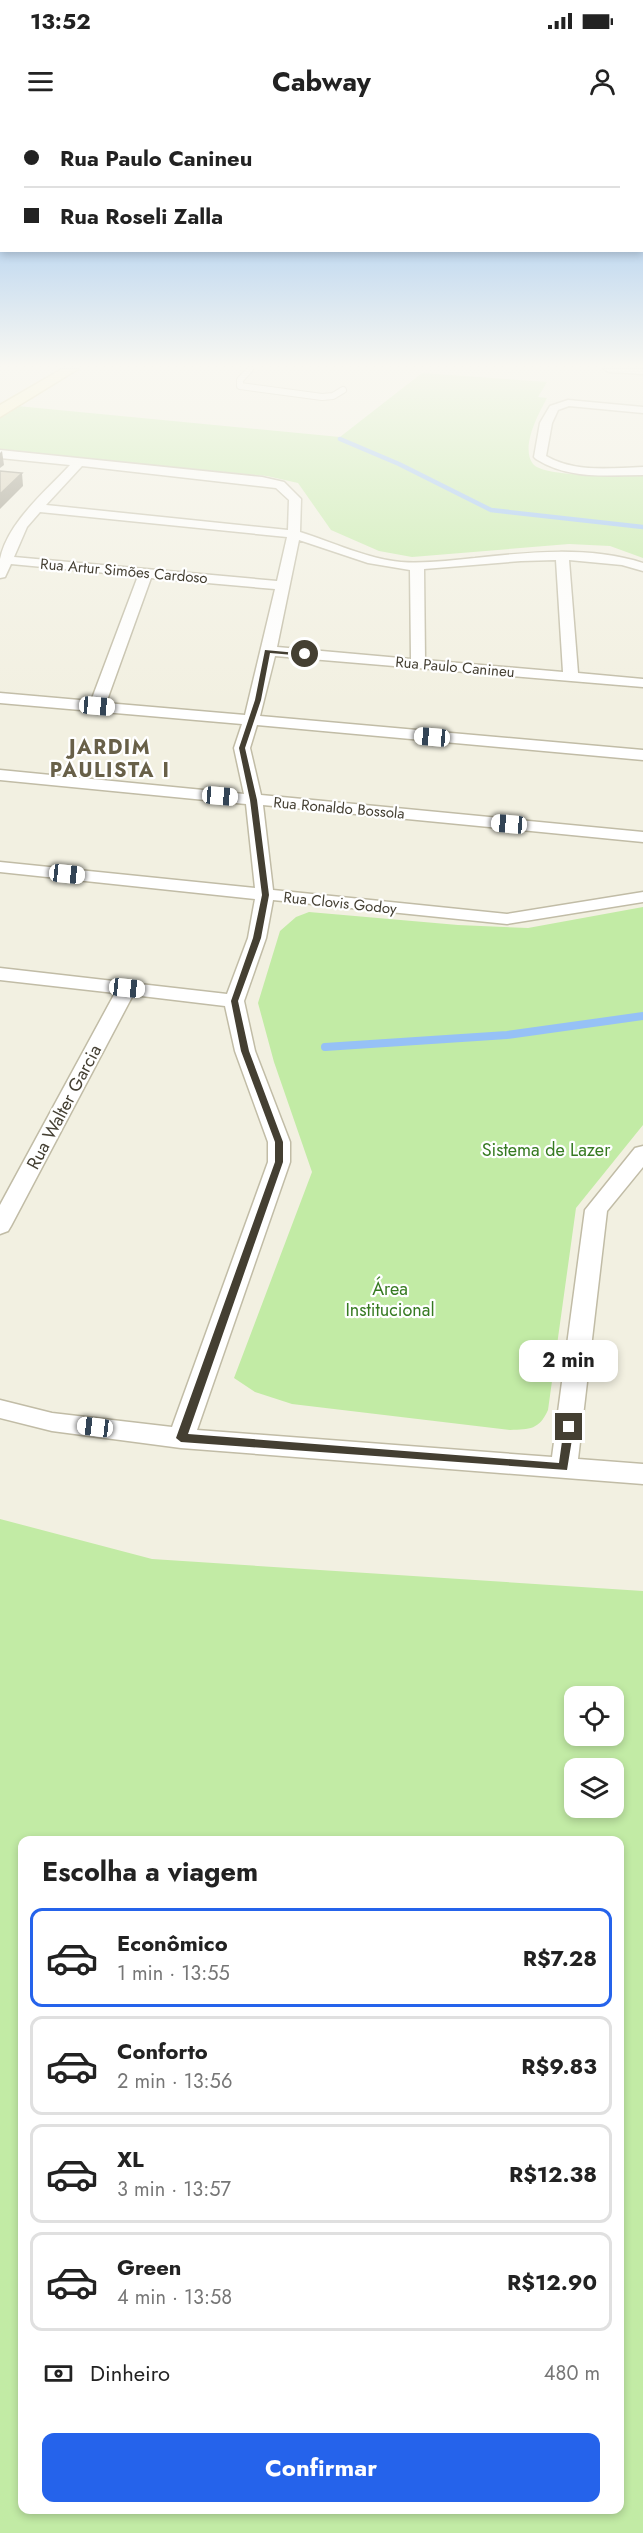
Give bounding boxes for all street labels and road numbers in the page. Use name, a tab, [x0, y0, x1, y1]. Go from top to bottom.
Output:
street label: Rua Artur Simões Cardoso	[39, 553, 209, 589]
street label: Rua Paulo Canineu	[394, 651, 516, 683]
street label: Rua Ronaldo Bossola	[272, 791, 406, 825]
street label: Rua Clovis Godoy	[282, 886, 398, 920]
street label: Rua Walter Garcia	[20, 1040, 108, 1174]

